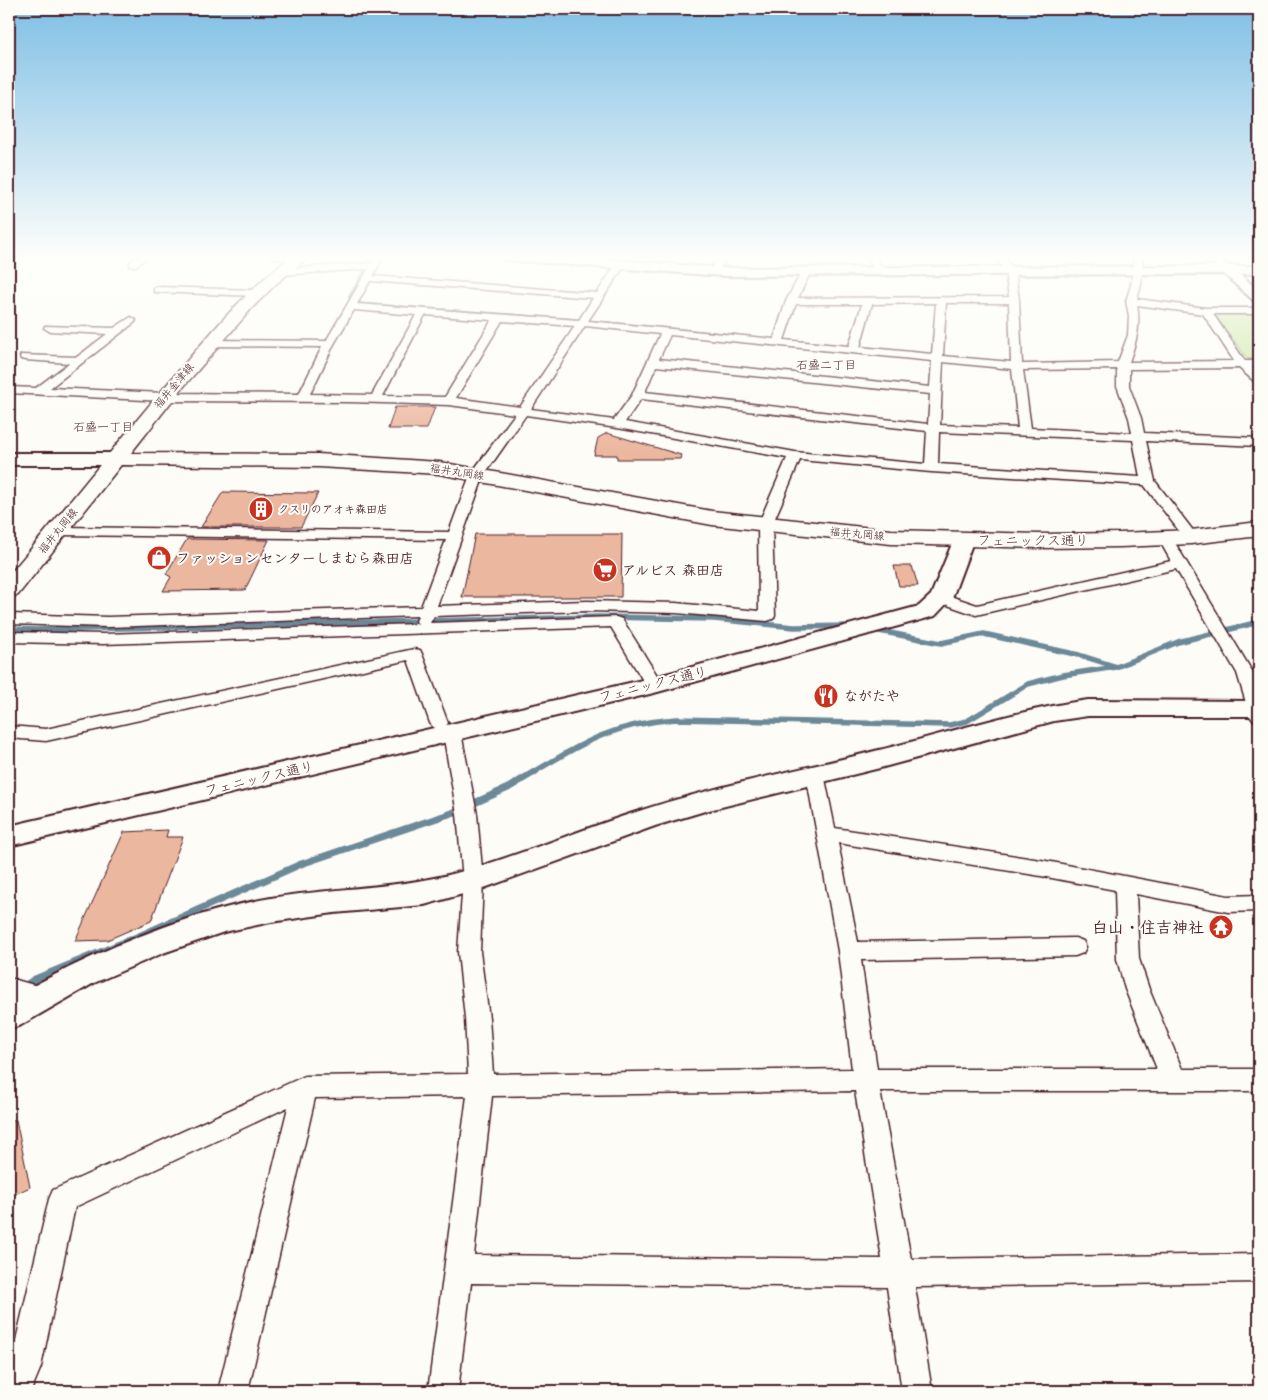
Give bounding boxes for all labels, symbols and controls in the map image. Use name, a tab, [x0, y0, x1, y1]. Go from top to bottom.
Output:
district label: 石盛二丁目	[796, 357, 856, 373]
street label: 福井金津線	[151, 360, 197, 412]
district label: 石盛一丁目	[73, 419, 133, 435]
street label: 福井丸岡線	[429, 460, 485, 484]
building icon: クスリのアオキ森田店	[248, 496, 274, 522]
place label: クスリのアオキ森田店	[278, 502, 388, 517]
street label: 福井丸岡線	[35, 505, 81, 557]
street label: 福井丸岡線	[829, 524, 885, 544]
street label: フェニックス通り	[977, 531, 1089, 549]
shop icon: ファッションセンターしまむら森田店	[146, 545, 172, 571]
place label: ファッションセンターしまむら森田店	[176, 549, 414, 567]
supermarket icon: アルビス 森田店	[592, 557, 618, 583]
place label: アルビス 森田店	[622, 561, 724, 579]
street label: フェニックス通り	[597, 662, 709, 706]
restaurant icon: ながたや	[813, 683, 839, 709]
place label: ながたや	[844, 687, 900, 705]
street label: フェニックス通り	[203, 757, 315, 799]
temple icon: 白山・住吉神社	[1208, 914, 1234, 940]
place label: 白山・住吉神社	[1092, 917, 1204, 938]

